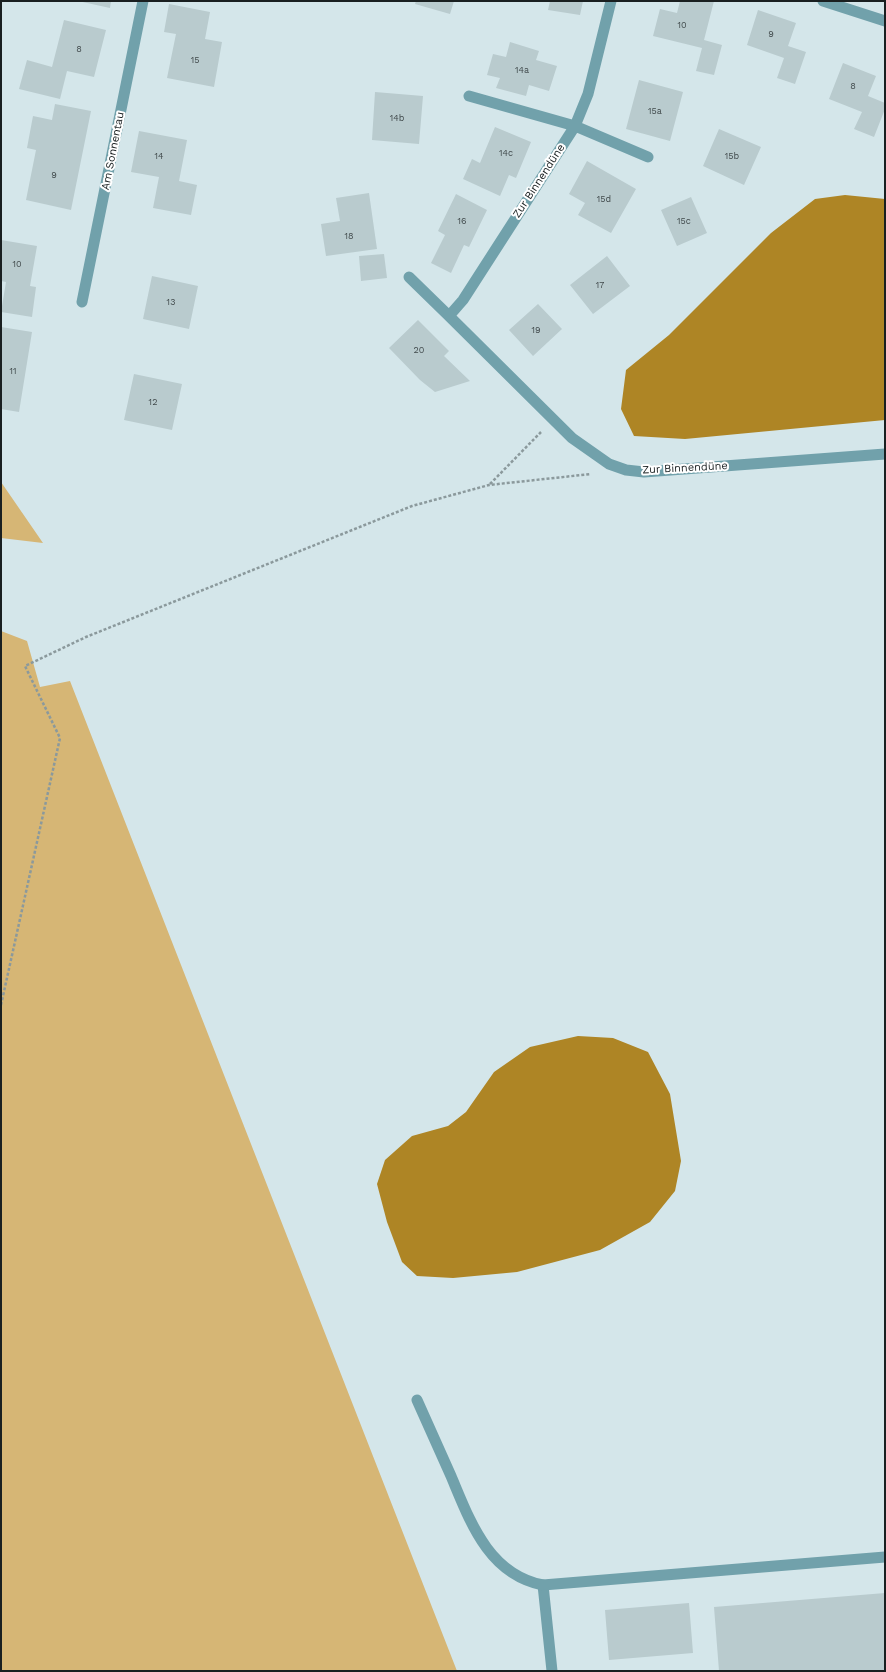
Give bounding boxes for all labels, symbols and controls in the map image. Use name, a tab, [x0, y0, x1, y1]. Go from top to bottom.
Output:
house number: 10	[677, 20, 687, 30]
house number: 9	[768, 29, 774, 39]
house number: 8	[76, 44, 82, 54]
house number: 15	[191, 55, 199, 65]
house number: 14a	[515, 65, 529, 75]
house number: 8	[850, 81, 856, 91]
house number: 15a	[648, 106, 662, 116]
street label: Am Sonnentau	[99, 111, 127, 191]
house number: 14b	[390, 113, 404, 123]
street label: Zur Binnendüne	[510, 142, 568, 220]
house number: 14c	[499, 148, 513, 158]
house number: 14	[154, 151, 164, 161]
house number: 15b	[725, 151, 739, 161]
house number: 9	[51, 170, 57, 180]
house number: 15d	[597, 194, 611, 204]
house number: 16	[458, 216, 466, 226]
house number: 15c	[677, 216, 691, 226]
house number: 18	[344, 231, 354, 241]
house number: 10	[12, 259, 22, 269]
house number: 17	[596, 280, 604, 290]
house number: 13	[167, 297, 175, 307]
house number: 19	[531, 325, 541, 335]
house number: 20	[414, 345, 424, 355]
house number: 11	[9, 366, 17, 376]
house number: 12	[149, 397, 157, 407]
street label: Zur Binnendüne	[642, 459, 728, 477]

